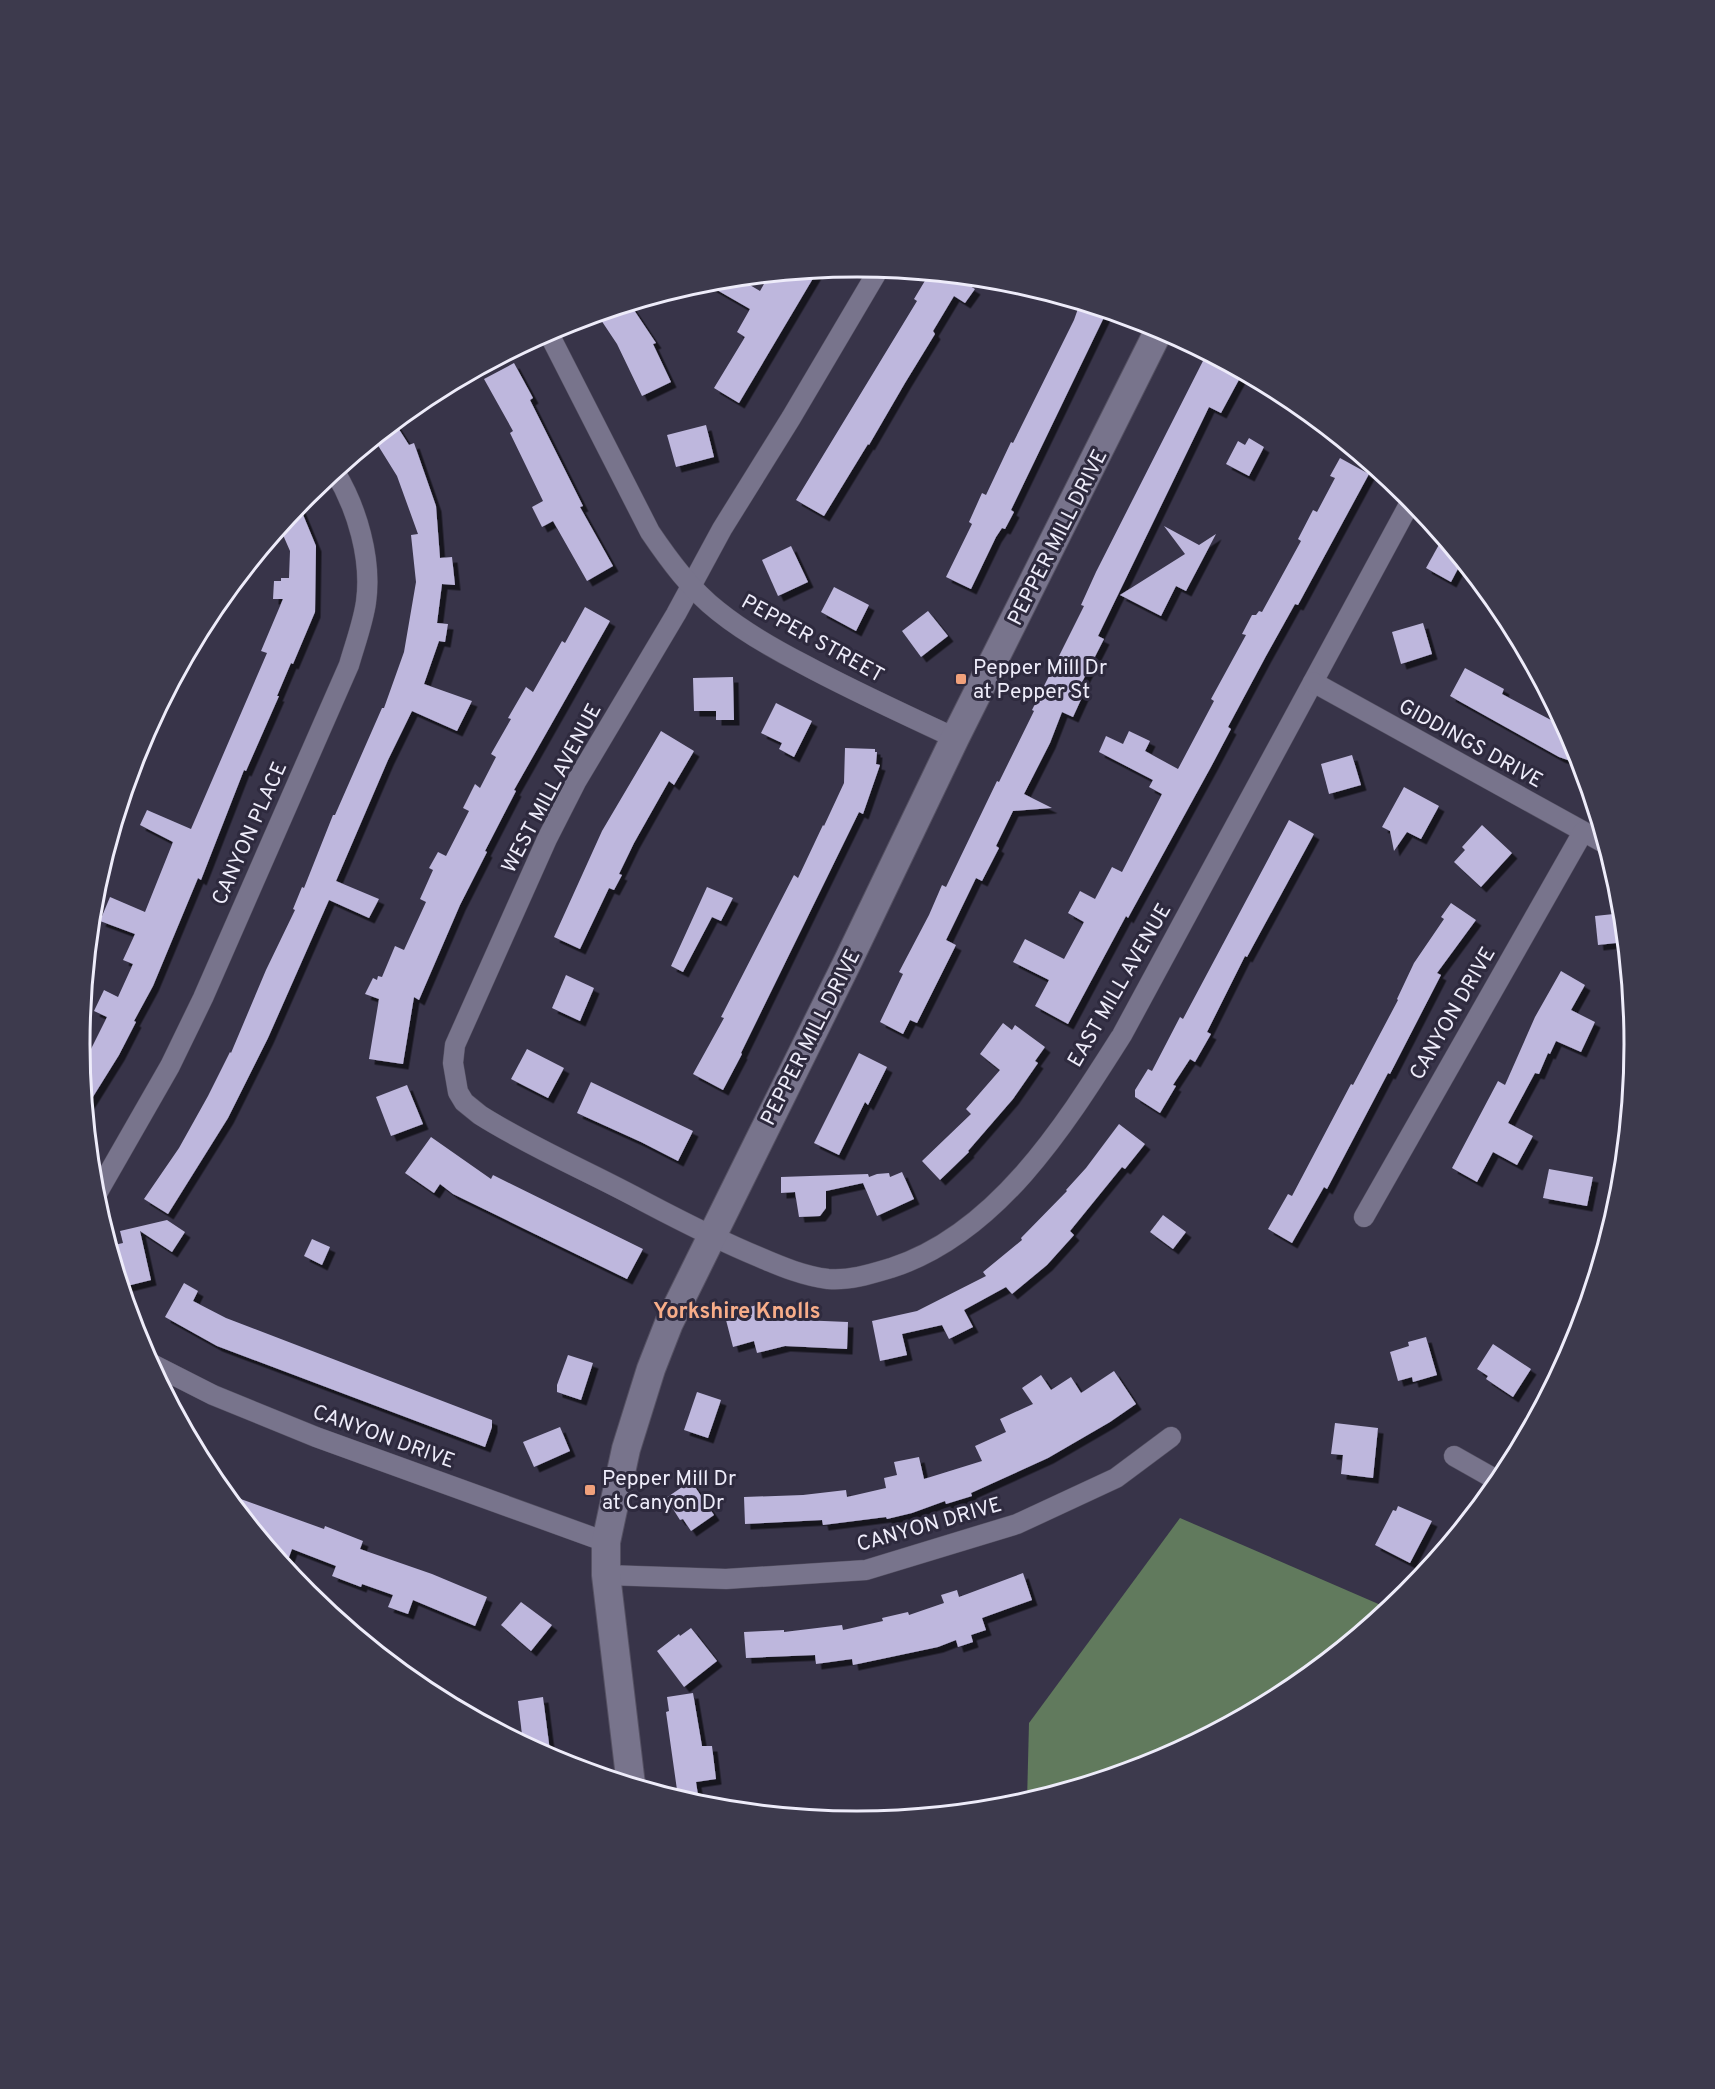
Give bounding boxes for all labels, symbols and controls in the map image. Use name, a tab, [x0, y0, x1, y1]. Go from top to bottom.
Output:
street label: PEPPER MILL DRIVE	[1002, 445, 1114, 630]
street label: PEPPER STREET	[736, 589, 888, 690]
place label: Pepper Mill Dr at Pepper St	[973, 655, 1107, 706]
marker: Pepper Mill Dr at Pepper St	[954, 672, 968, 686]
street label: GIDDINGS DRIVE	[1393, 693, 1547, 795]
street label: WEST MILL AVENUE	[496, 699, 608, 878]
street label: CANYON PLACE	[207, 758, 294, 910]
street label: EAST MILL AVENUE	[1062, 899, 1178, 1073]
street label: CANYON DRIVE	[1404, 942, 1502, 1085]
street label: PEPPER MILL DRIVE	[755, 945, 867, 1130]
district label: Yorkshire Knolls	[653, 1299, 821, 1326]
street label: CANYON DRIVE	[309, 1399, 458, 1476]
place label: Pepper Mill Dr at Canyon Dr	[602, 1466, 736, 1517]
marker: Pepper Mill Dr at Canyon Dr	[583, 1483, 597, 1497]
street label: CANYON DRIVE	[854, 1492, 1005, 1559]

